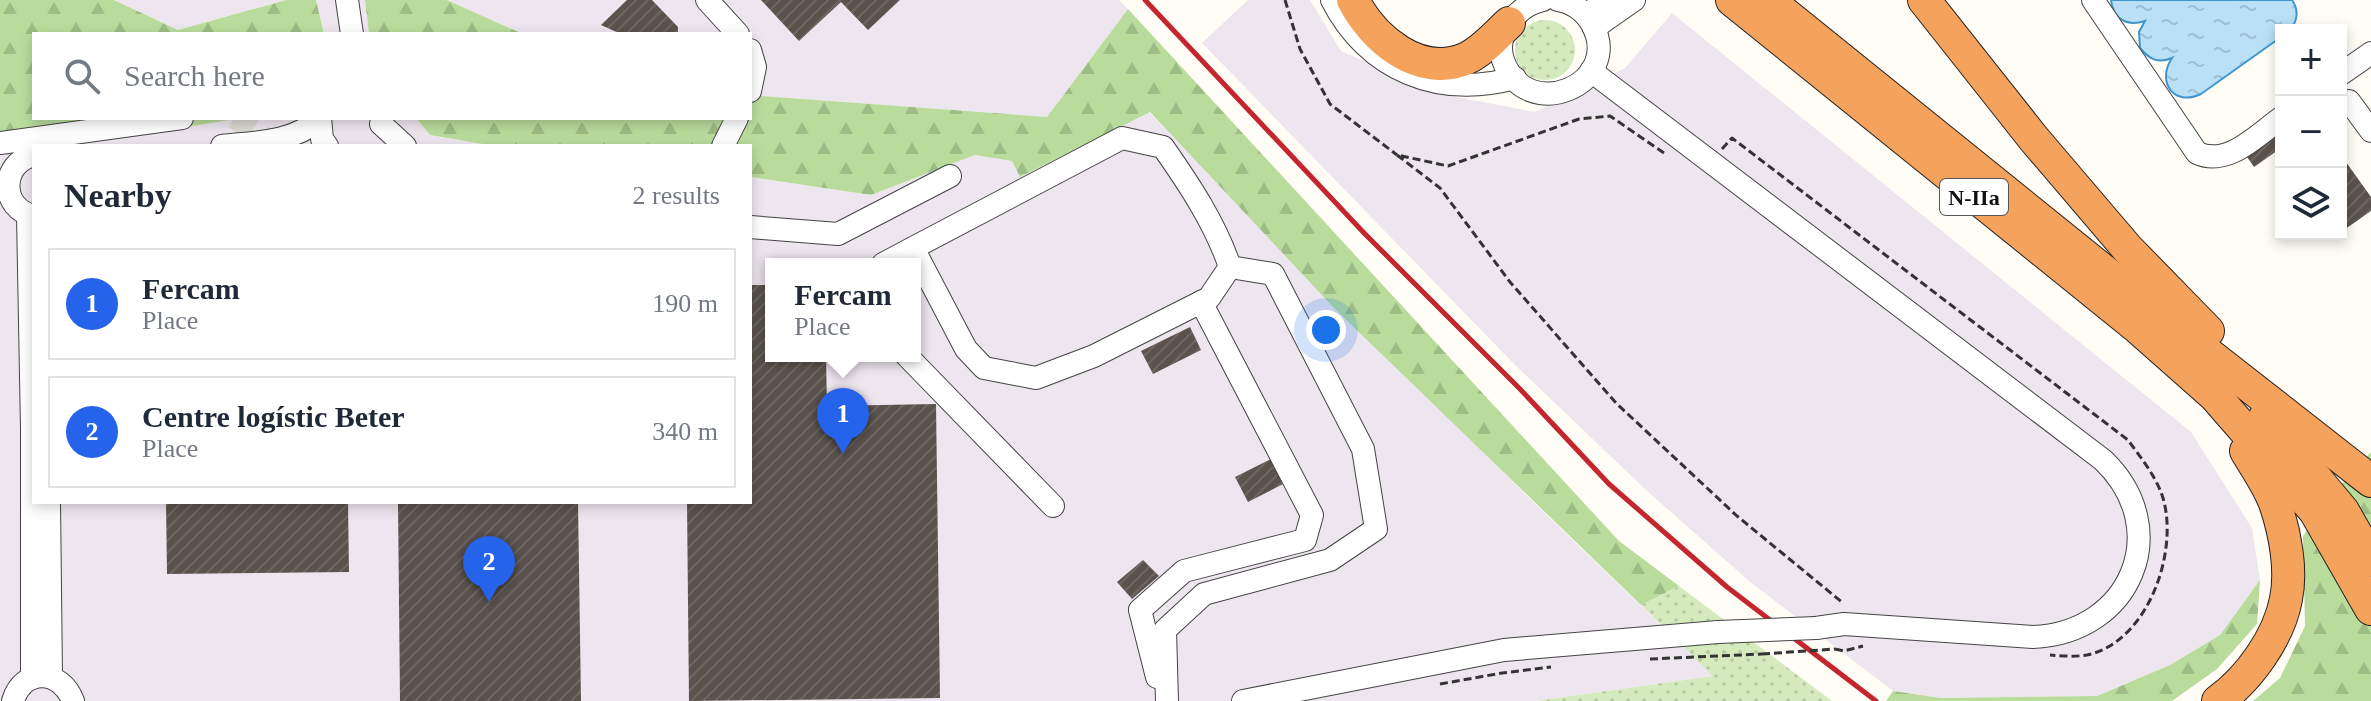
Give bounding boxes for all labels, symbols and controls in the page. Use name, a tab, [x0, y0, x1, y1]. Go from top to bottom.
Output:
map controls	[2275, 24, 2347, 240]
button: +	[2275, 24, 2347, 96]
search box	[32, 32, 752, 120]
icon: search	[60, 54, 104, 98]
text: Search here	[124, 59, 265, 92]
button: −	[2275, 96, 2347, 168]
button: layers	[2275, 168, 2347, 240]
text: Nearby	[64, 177, 172, 214]
road number: N-IIa	[1940, 179, 2008, 215]
text: 2 results	[633, 181, 720, 210]
popup	[765, 258, 921, 362]
text: Fercam	[142, 272, 240, 305]
text: Fercam	[794, 278, 892, 311]
text: 1	[86, 289, 99, 318]
text: 190 m	[652, 289, 718, 318]
text: Place	[142, 306, 198, 335]
your location	[1306, 310, 1346, 350]
text: Place	[794, 312, 850, 341]
pin: 1	[817, 388, 869, 454]
text: Centre logístic Beter	[142, 400, 405, 433]
text: 2	[86, 417, 99, 446]
text: 340 m	[652, 417, 718, 446]
text: Place	[142, 434, 198, 463]
pin: 2	[463, 536, 515, 602]

